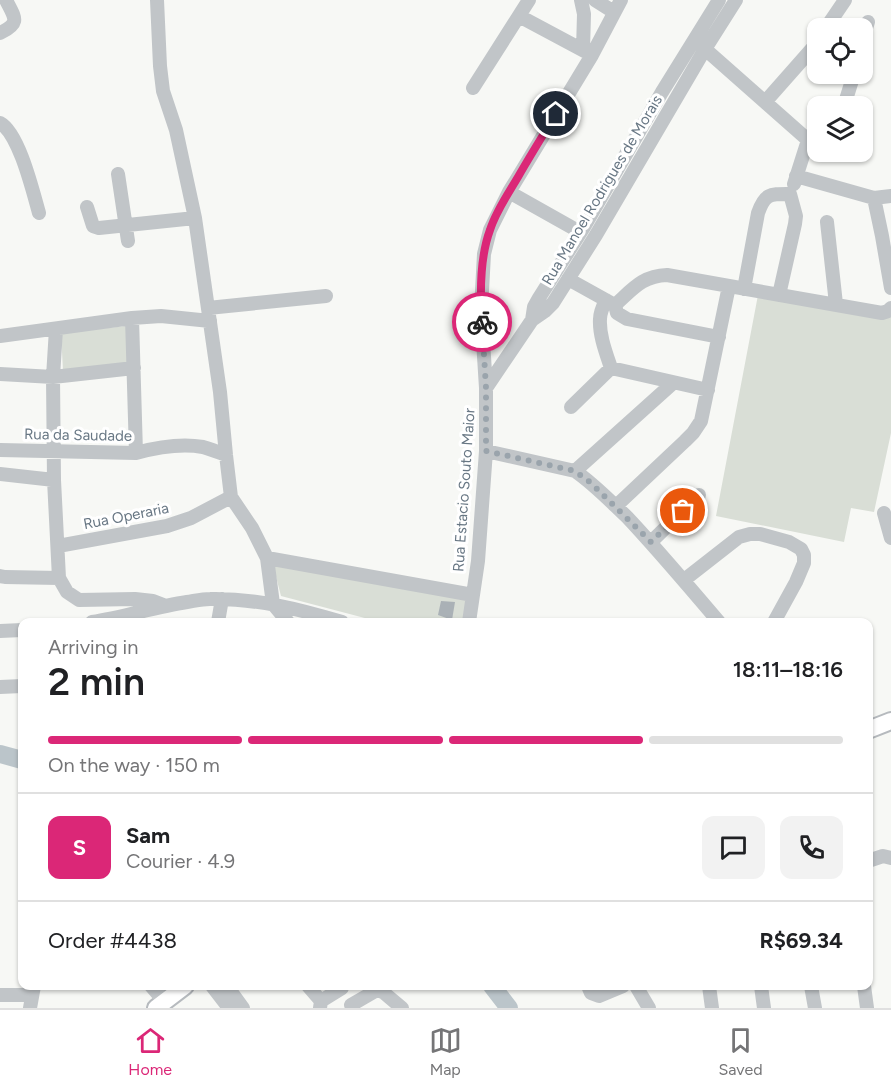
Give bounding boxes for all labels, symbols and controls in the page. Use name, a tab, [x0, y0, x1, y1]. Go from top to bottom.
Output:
map controls	[807, 18, 873, 162]
button: locate	[807, 18, 873, 84]
pin	[530, 88, 581, 139]
street label: Rua Manoel Rodrigues de Morais	[538, 92, 666, 288]
button: layers	[807, 96, 873, 162]
icon: home	[539, 97, 572, 130]
courier	[452, 292, 512, 352]
icon: bike	[466, 306, 499, 339]
street label: Rua Estacio Souto Maior	[449, 407, 479, 573]
street label: Rua da Saudade	[24, 425, 132, 445]
pin	[657, 485, 708, 536]
icon: bag	[666, 494, 699, 527]
street label: Rua Operaria	[82, 499, 170, 533]
text: Arriving in	[48, 635, 138, 659]
text: 18:11–18:16	[733, 656, 843, 683]
text: 2 min	[48, 658, 145, 705]
text: On the way · 150 m	[48, 753, 220, 777]
button: chat	[702, 816, 765, 879]
button: phone	[780, 816, 843, 879]
text: Sam	[126, 822, 170, 849]
text: S	[73, 834, 86, 861]
text: Courier · 4.9	[126, 849, 235, 873]
text: Order #4438	[48, 927, 177, 954]
text: R$69.34	[759, 927, 843, 954]
tab: Home	[128, 1024, 172, 1079]
tab: Map	[429, 1024, 462, 1079]
tab: Saved	[718, 1024, 763, 1079]

